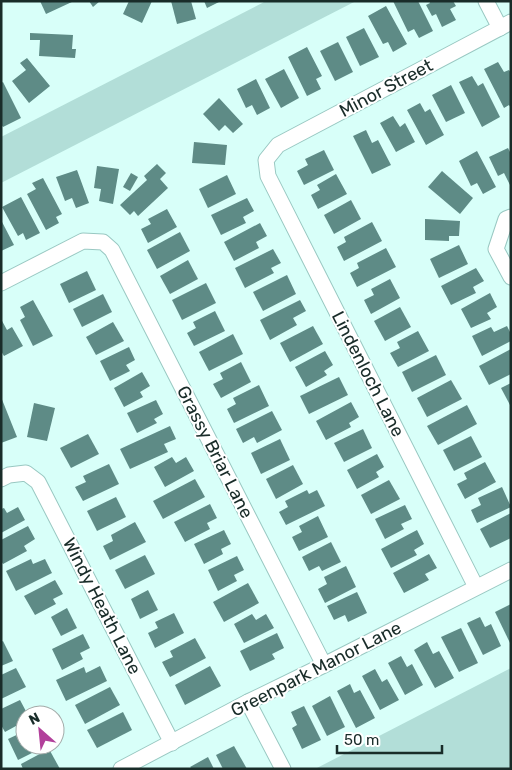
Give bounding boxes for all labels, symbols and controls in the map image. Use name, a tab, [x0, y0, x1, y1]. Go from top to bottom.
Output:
street label: Minor Street	[335, 54, 437, 122]
street label: Lindenloch Lane	[327, 307, 409, 441]
street label: Grassy Briar Lane	[172, 382, 258, 522]
street label: Windy Heath Lane	[58, 534, 146, 678]
street label: Greenpark Manor Lane	[227, 616, 405, 722]
north arrow	[15, 705, 65, 755]
text: N	[26, 709, 43, 729]
scale bar	[337, 722, 442, 754]
text: 50 m	[344, 731, 379, 749]

